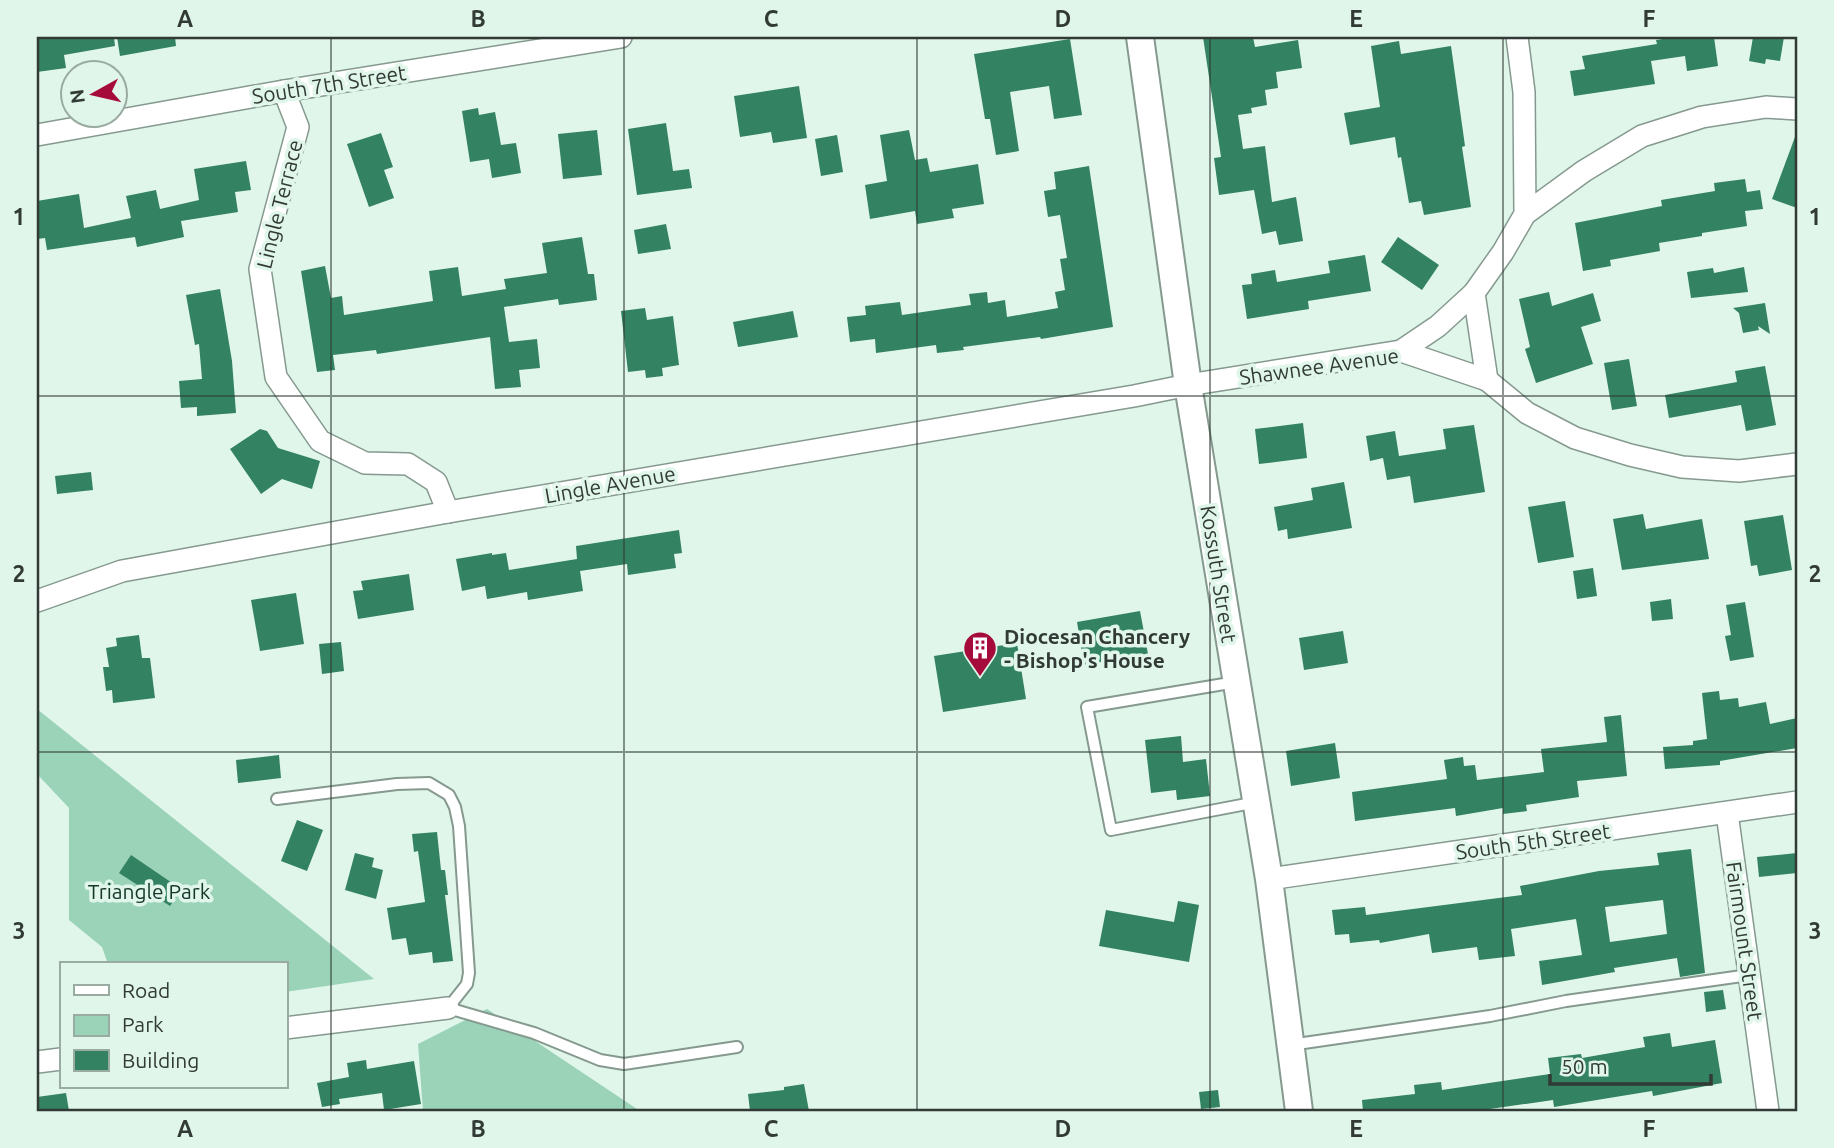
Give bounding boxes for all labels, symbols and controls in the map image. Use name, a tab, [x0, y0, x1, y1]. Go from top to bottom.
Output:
text: A	[177, 6, 193, 31]
text: B	[470, 6, 486, 31]
text: C	[764, 6, 779, 31]
text: D	[1055, 6, 1071, 31]
text: E	[1349, 6, 1363, 31]
text: F	[1643, 6, 1656, 31]
north arrow	[60, 60, 130, 130]
street label: South 7th Street	[250, 60, 408, 108]
text: N	[65, 88, 89, 105]
street label: Lingle Terrace	[251, 137, 307, 271]
text: 1	[13, 204, 25, 229]
text: 1	[1809, 204, 1821, 229]
street label: Shawnee Avenue	[1238, 343, 1400, 389]
street label: Lingle Avenue	[543, 461, 677, 507]
street label: Kossuth Street	[1196, 504, 1242, 644]
text: 2	[13, 561, 25, 586]
text: 2	[1809, 561, 1821, 586]
place label: Diocesan Chancery - Bishop's House	[1004, 624, 1190, 672]
building icon: Diocesan Chancery - Bishop's House	[961, 629, 999, 678]
street label: South 5th Street	[1454, 818, 1612, 864]
street label: Fairmount Street	[1722, 860, 1768, 1022]
park label: Triangle Park	[88, 879, 211, 903]
text: 3	[13, 918, 25, 943]
text: 3	[1809, 918, 1821, 943]
legend	[60, 962, 287, 1088]
text: Road	[122, 978, 170, 1002]
text: Park	[122, 1012, 164, 1036]
scale bar	[1550, 1043, 1712, 1087]
text: Building	[122, 1048, 199, 1072]
text: 50 m	[1561, 1054, 1608, 1078]
text: A	[177, 1116, 193, 1141]
text: B	[470, 1116, 486, 1141]
text: C	[764, 1116, 779, 1141]
text: D	[1055, 1116, 1071, 1141]
text: E	[1349, 1116, 1363, 1141]
text: F	[1643, 1116, 1656, 1141]

